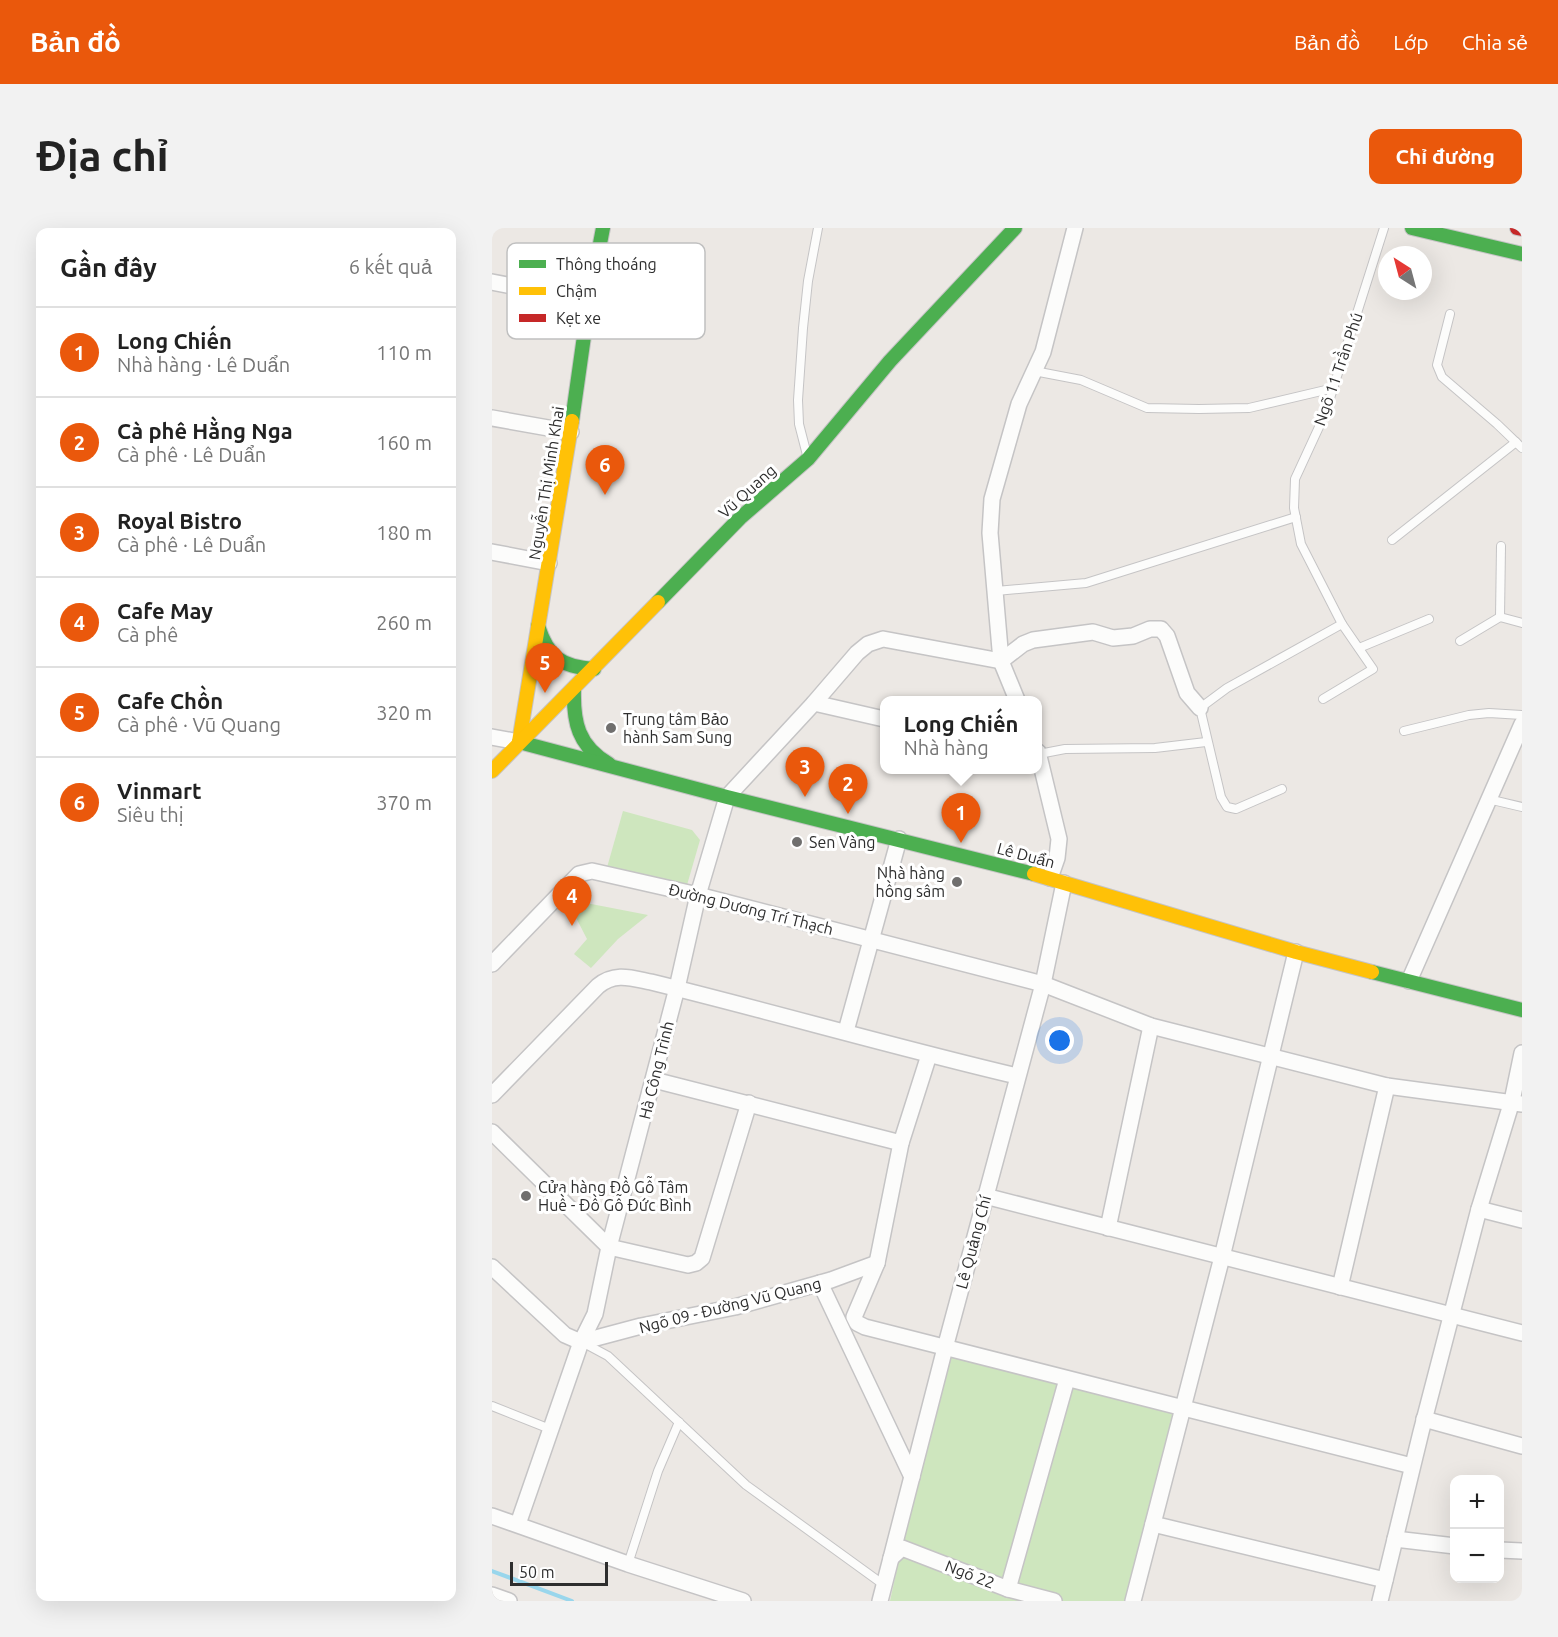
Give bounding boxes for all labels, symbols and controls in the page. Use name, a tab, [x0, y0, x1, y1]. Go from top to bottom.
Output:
text: Bản đồ	[30, 26, 121, 57]
text: Bản đồ	[1294, 30, 1360, 54]
text: Lớp	[1393, 30, 1429, 54]
text: Chia sẻ	[1462, 30, 1528, 54]
button: Chỉ đường	[1369, 129, 1522, 184]
text: Địa chỉ	[36, 132, 168, 179]
legend	[507, 243, 705, 339]
north arrow	[1378, 246, 1432, 300]
text: Gần đây	[60, 253, 157, 282]
text: 6 kết quả	[349, 255, 432, 278]
text: Thông thoáng	[556, 255, 657, 273]
text: Chậm	[556, 282, 597, 300]
text: Kẹt xe	[556, 309, 601, 327]
street label: Ngõ 11 Trần Phú	[1307, 309, 1366, 428]
text: Long Chiến	[117, 328, 232, 353]
text: 1	[74, 341, 85, 364]
text: 110 m	[376, 341, 432, 364]
text: Nhà hàng · Lê Duẩn	[117, 353, 290, 376]
street label: Nguyễn Thị Minh Khai	[522, 404, 567, 561]
text: Cà phê Hằng Nga	[117, 418, 293, 443]
text: 2	[74, 431, 85, 454]
text: 160 m	[376, 431, 432, 454]
text: Cà phê · Lê Duẩn	[117, 443, 266, 466]
pin: 6	[586, 446, 624, 495]
street label: Vũ Quang	[715, 461, 779, 521]
text: Royal Bistro	[117, 508, 242, 533]
text: 3	[74, 521, 85, 544]
text: 180 m	[376, 521, 432, 544]
text: Cà phê · Lê Duẩn	[117, 533, 266, 556]
text: Cafe May	[117, 598, 213, 623]
text: 4	[74, 611, 85, 634]
text: 260 m	[376, 611, 432, 634]
text: Cà phê	[117, 623, 178, 646]
pin: 5	[526, 644, 564, 693]
text: Cafe Chồn	[117, 688, 223, 713]
popup	[880, 696, 1042, 774]
text: 5	[74, 701, 85, 724]
text: 320 m	[376, 701, 432, 724]
place label: Trung tâm Bảo hành Sam Sung	[623, 710, 732, 746]
text: Long Chiến	[904, 711, 1018, 736]
text: Cà phê · Vũ Quang	[117, 713, 281, 736]
marker: Trung tâm Bảo hành Sam Sung	[604, 721, 618, 735]
text: Nhà hàng	[904, 736, 989, 759]
pin: 3	[786, 748, 824, 797]
pin: 2	[828, 764, 868, 814]
text: Vinmart	[117, 778, 202, 803]
text: 6	[74, 791, 85, 814]
text: 370 m	[376, 791, 432, 814]
pin: 1	[942, 794, 980, 843]
text: Siêu thị	[117, 803, 184, 826]
place label: Sen Vàng	[809, 833, 875, 851]
marker: Sen Vàng	[790, 835, 804, 849]
street label: Lê Duẩn	[995, 839, 1057, 871]
place label: Nhà hàng hồng sâm	[876, 864, 945, 900]
marker: Nhà hàng hồng sâm	[950, 875, 964, 889]
pin: 4	[552, 876, 592, 926]
street label: Đường Dương Trí Thạch	[667, 880, 835, 938]
street label: Hà Công Trình	[635, 1019, 677, 1121]
your location	[1045, 1026, 1074, 1055]
place label: Cửa hàng Đồ Gỗ Tâm Huề - Đồ Gỗ Đức Bình	[538, 1175, 692, 1214]
marker: Cửa hàng Đồ Gỗ Tâm Huề - Đồ Gỗ Đức Bình	[519, 1189, 533, 1203]
street label: Lê Quảng Chí	[952, 1192, 994, 1291]
street label: Ngõ 09 - Đường Vũ Quang	[637, 1274, 823, 1336]
map controls	[1450, 1475, 1504, 1583]
button: +	[1450, 1475, 1504, 1529]
button: −	[1450, 1529, 1504, 1583]
street label: Ngõ 22	[943, 1556, 997, 1592]
scale bar	[510, 1559, 608, 1586]
text: 50 m	[519, 1563, 555, 1581]

